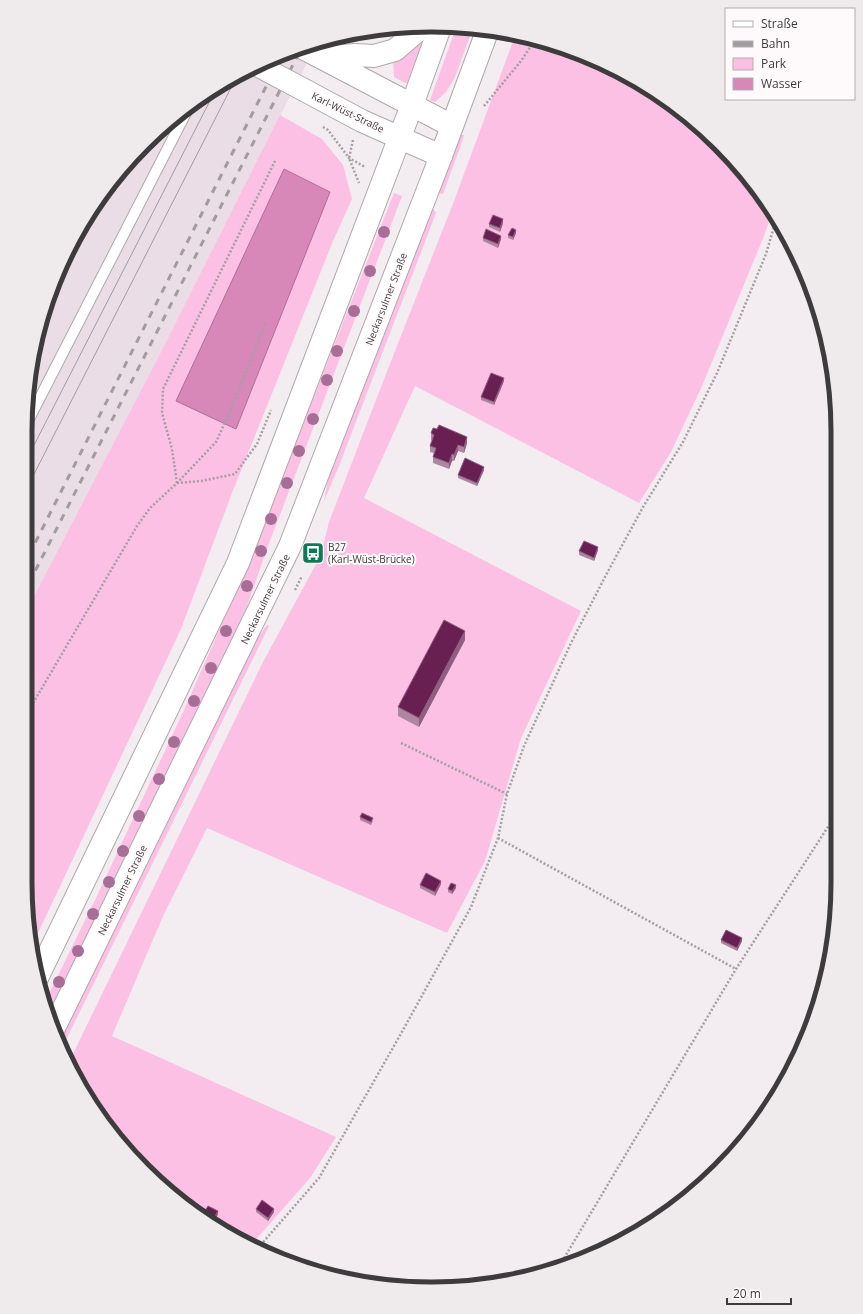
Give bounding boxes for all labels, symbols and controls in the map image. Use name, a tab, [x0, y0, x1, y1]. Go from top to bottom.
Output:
legend	[725, 8, 855, 100]
text: Straße	[761, 15, 798, 32]
text: Bahn	[761, 35, 790, 52]
text: Park	[761, 55, 787, 72]
text: Wasser	[761, 75, 802, 92]
street label: Karl-Wüst-Straße	[309, 88, 387, 136]
street label: Neckarsulmer Straße	[362, 250, 410, 347]
bus stop icon: B27 (Karl-Wüst-Brücke)	[300, 540, 326, 566]
place label: B27 (Karl-Wüst-Brücke)	[328, 540, 415, 566]
street label: Neckarsulmer Straße	[237, 551, 293, 646]
street label: Neckarsulmer Straße	[94, 842, 150, 937]
scale bar	[727, 1280, 791, 1306]
text: 20 m	[733, 1285, 761, 1302]

